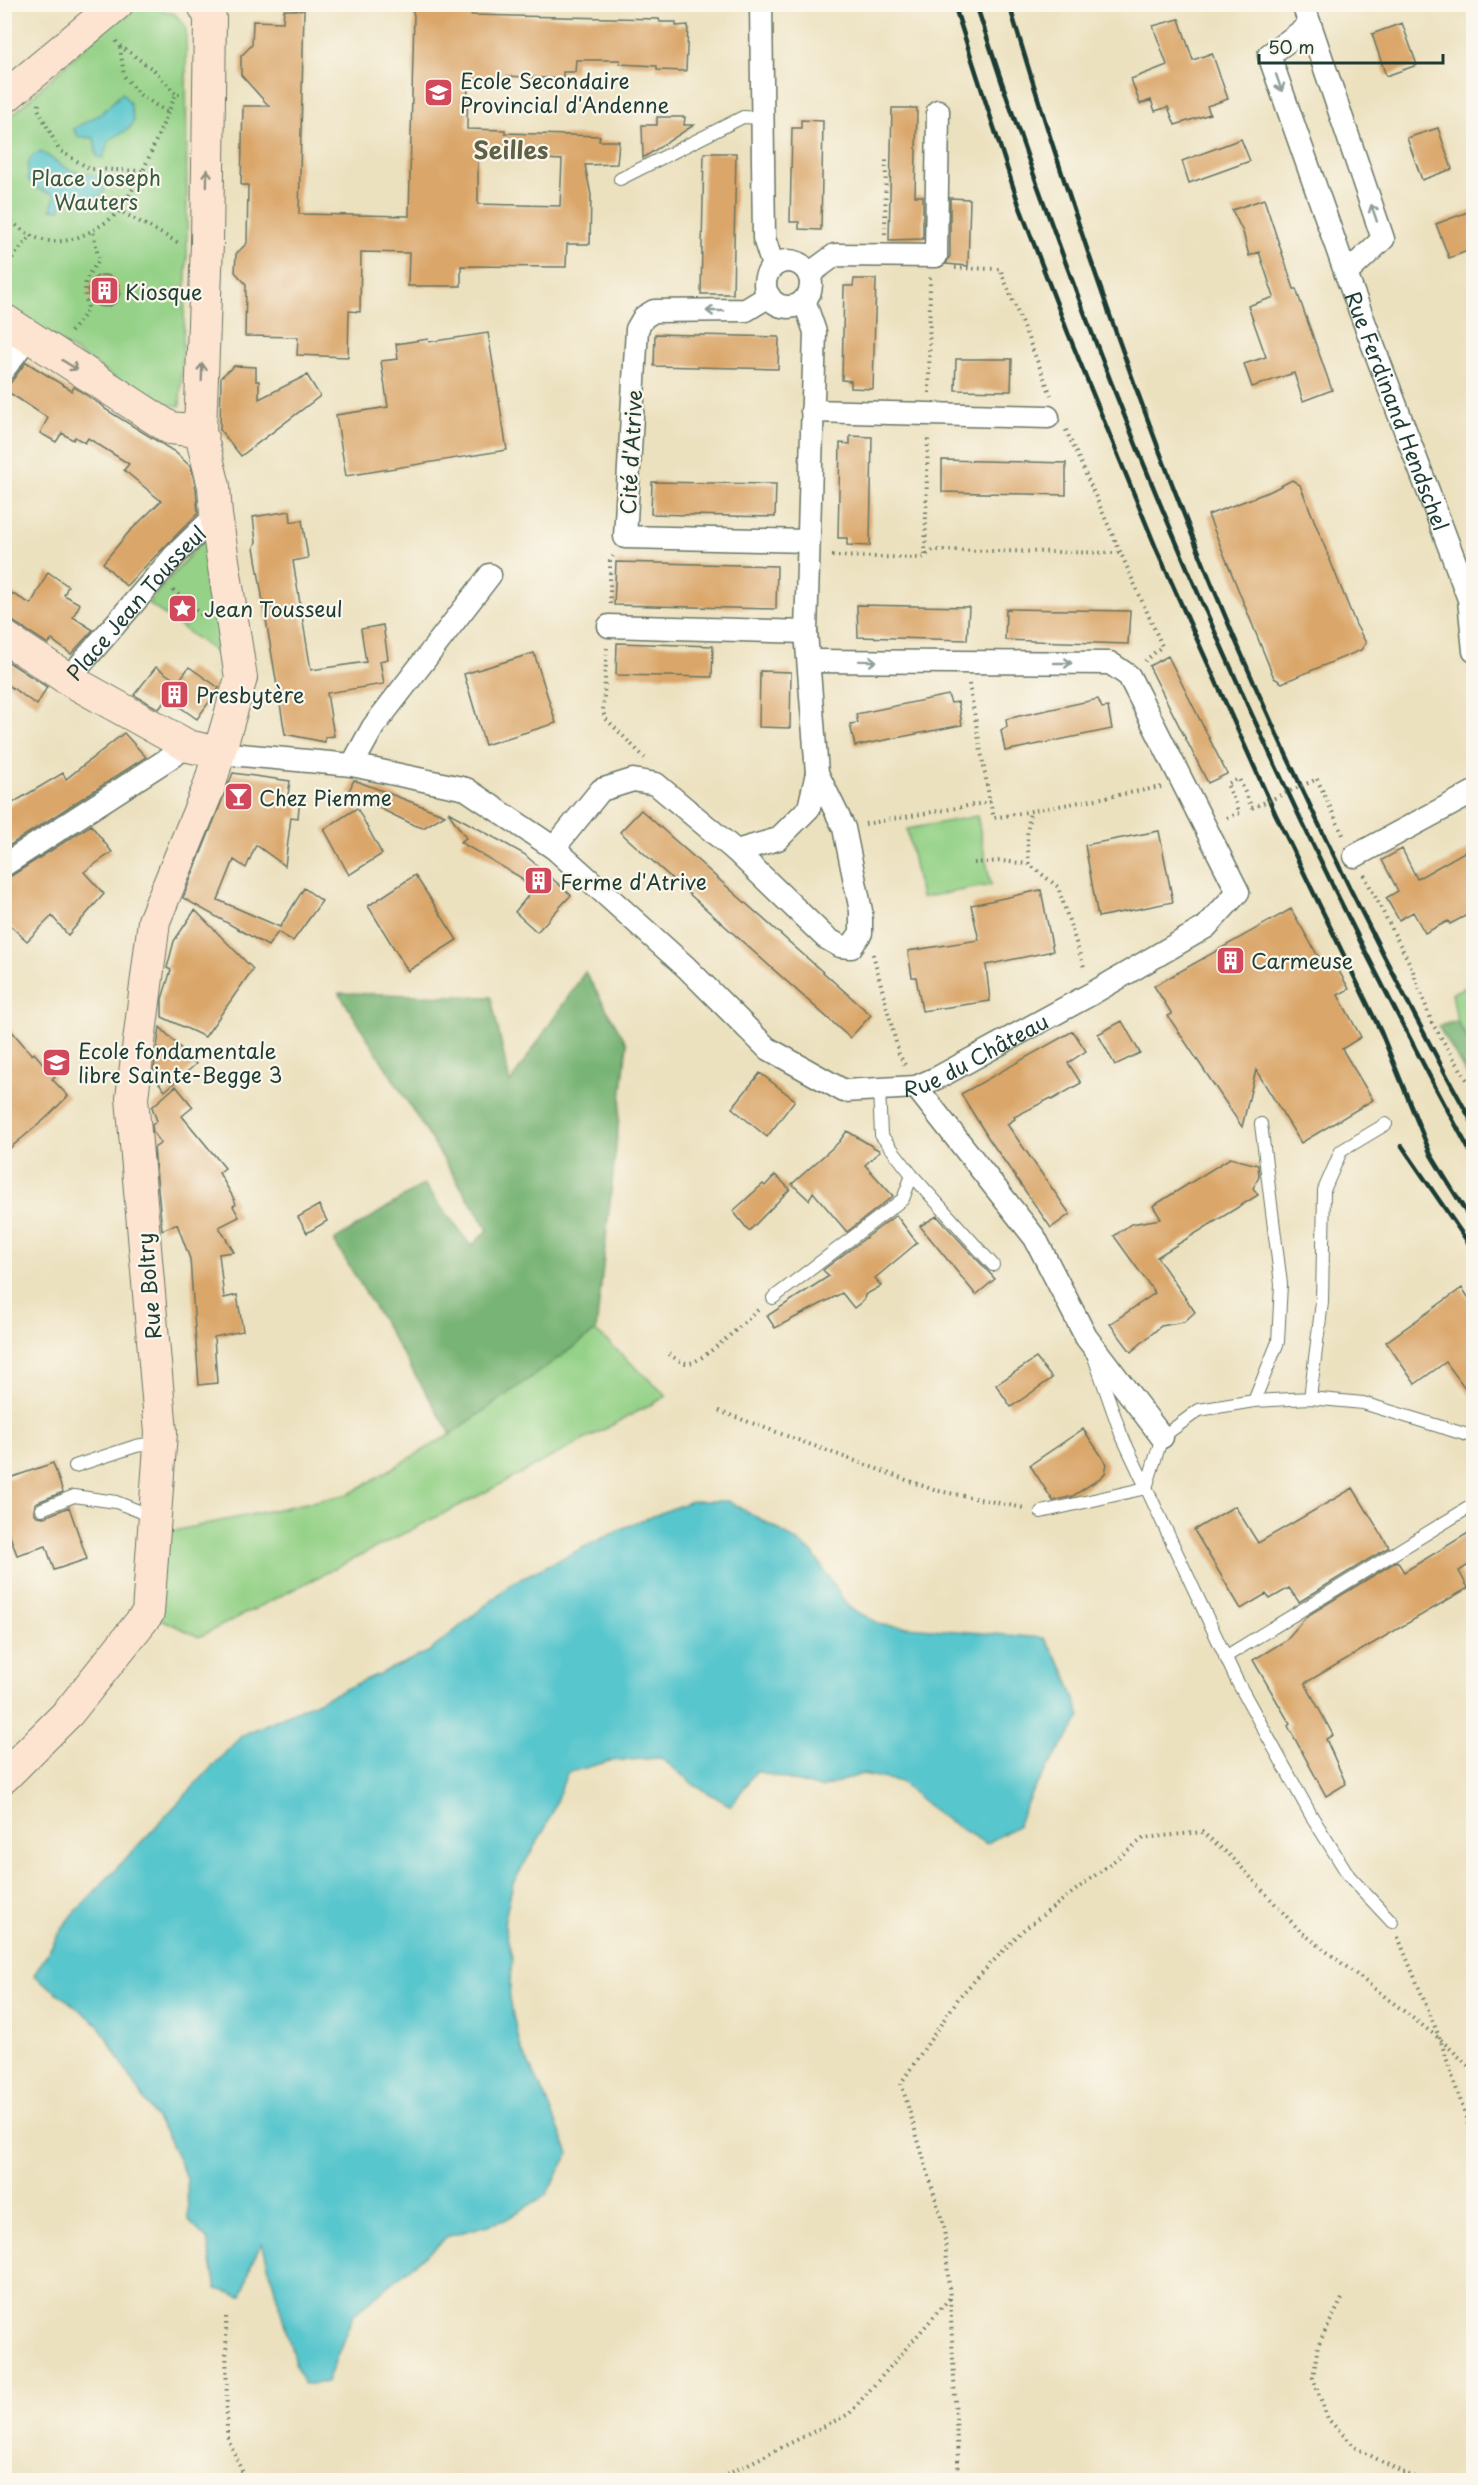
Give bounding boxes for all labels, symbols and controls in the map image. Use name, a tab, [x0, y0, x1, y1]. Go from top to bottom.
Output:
scale bar	[1259, 27, 1444, 65]
text: 50 m	[1268, 33, 1315, 60]
place label: Ecole Secondaire Provincial d'Andenne	[460, 64, 669, 120]
one-way arrow	[1274, 73, 1285, 91]
school or university icon: Ecole Secondaire Provincial d'Andenne	[423, 76, 455, 108]
district label: Seilles	[473, 131, 549, 167]
park label: Place Joseph Wauters	[31, 161, 161, 217]
one-way arrow	[202, 168, 213, 188]
one-way arrow	[1368, 204, 1379, 222]
building icon: Kiosque	[88, 275, 120, 307]
place label: Kiosque	[125, 275, 203, 307]
street label: Rue Ferdinand Hendschel	[1338, 286, 1458, 535]
one-way arrow	[705, 305, 725, 317]
one-way arrow	[62, 358, 79, 371]
one-way arrow	[197, 363, 208, 383]
street label: Cité d'Atrive	[611, 389, 649, 515]
street label: Place Jean Tousseul	[58, 518, 213, 687]
place icon: Jean Tousseul	[167, 592, 199, 624]
place label: Jean Tousseul	[204, 592, 343, 624]
one-way arrow	[858, 655, 878, 667]
one-way arrow	[1053, 657, 1073, 669]
building icon: Presbytère	[159, 678, 191, 710]
place label: Presbytère	[196, 678, 304, 710]
bar icon: Chez Piemme	[222, 781, 254, 813]
place label: Chez Piemme	[259, 781, 392, 813]
building icon: Ferme d'Atrive	[523, 865, 555, 897]
place label: Ferme d'Atrive	[560, 865, 707, 897]
building icon: Carmeuse	[1214, 944, 1246, 976]
place label: Carmeuse	[1251, 944, 1353, 976]
street label: Rue du Château	[903, 1004, 1054, 1104]
place label: Ecole fondamentale libre Sainte-Begge 3	[78, 1034, 282, 1090]
school or university icon: Ecole fondamentale libre Sainte-Begge 3	[41, 1046, 73, 1078]
street label: Rue Boltry	[127, 1231, 169, 1341]

